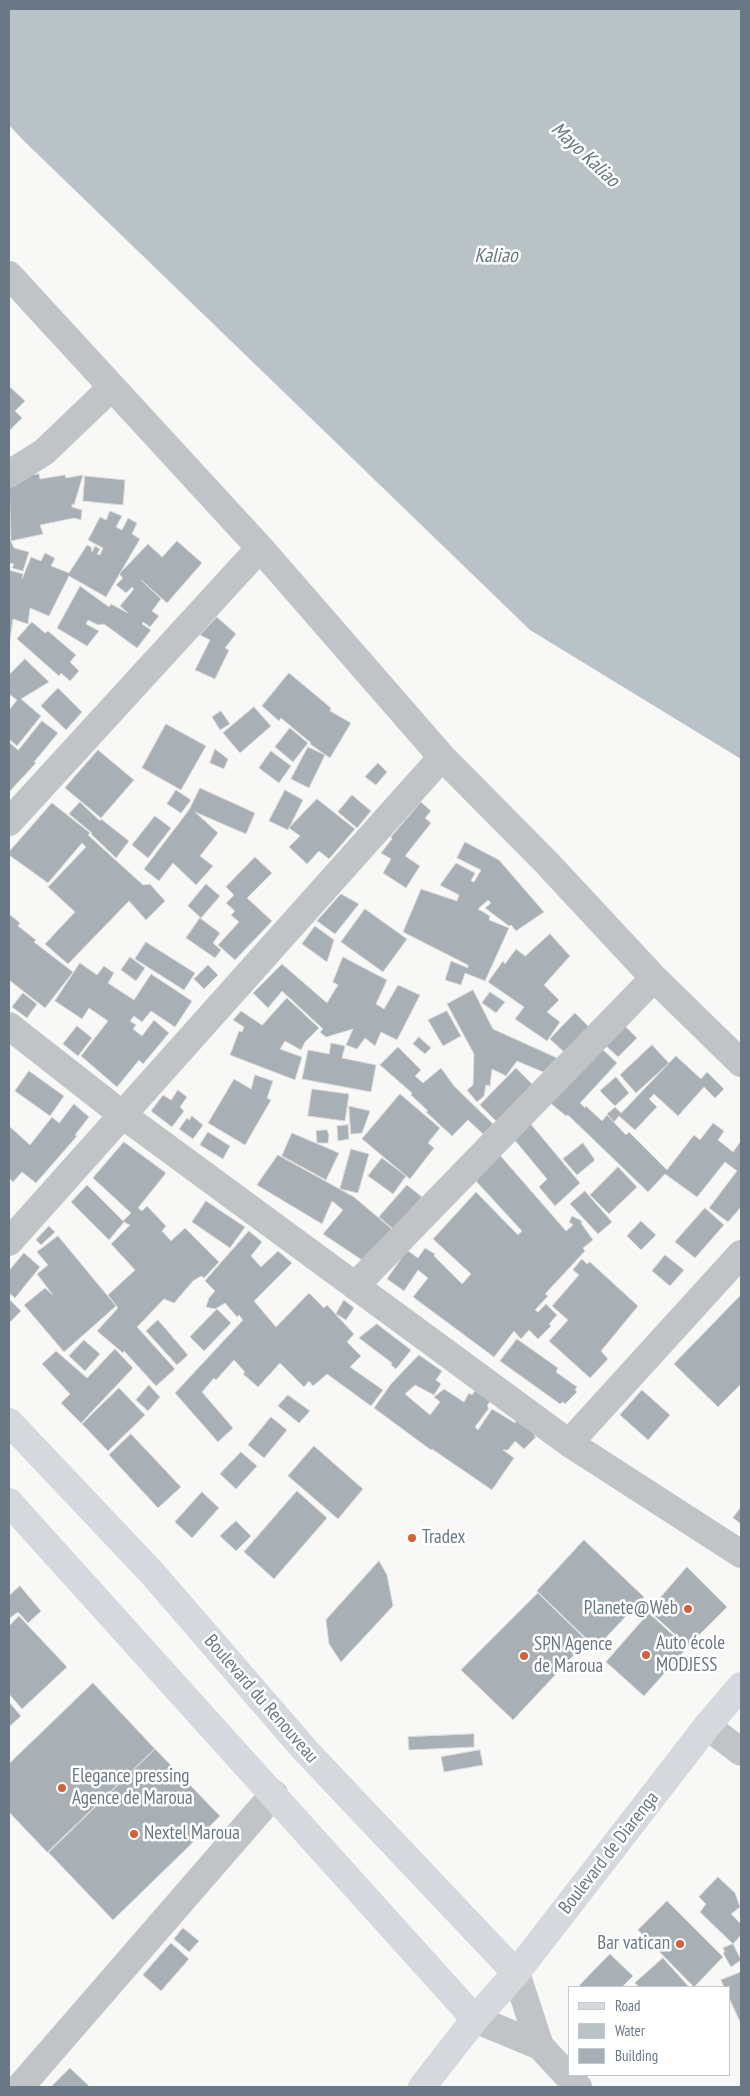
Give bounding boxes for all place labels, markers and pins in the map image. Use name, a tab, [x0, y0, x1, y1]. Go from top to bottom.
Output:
place label: Tradex	[422, 1527, 465, 1549]
marker: Tradex	[406, 1532, 418, 1544]
place label: Planete@Web	[584, 1598, 678, 1620]
marker: Planete@Web	[682, 1603, 694, 1615]
place label: Auto école MODJESS	[656, 1633, 725, 1677]
place label: SPN Agence de Maroua	[534, 1634, 612, 1678]
marker: Auto école MODJESS	[640, 1649, 652, 1661]
marker: SPN Agence de Maroua	[518, 1650, 530, 1662]
place label: Elegance pressing Agence de Maroua	[72, 1766, 193, 1810]
marker: Elegance pressing Agence de Maroua	[56, 1782, 68, 1794]
place label: Nextel Maroua	[144, 1823, 240, 1845]
marker: Nextel Maroua	[128, 1828, 140, 1840]
place label: Bar vatican	[597, 1933, 670, 1955]
marker: Bar vatican	[674, 1938, 686, 1950]

